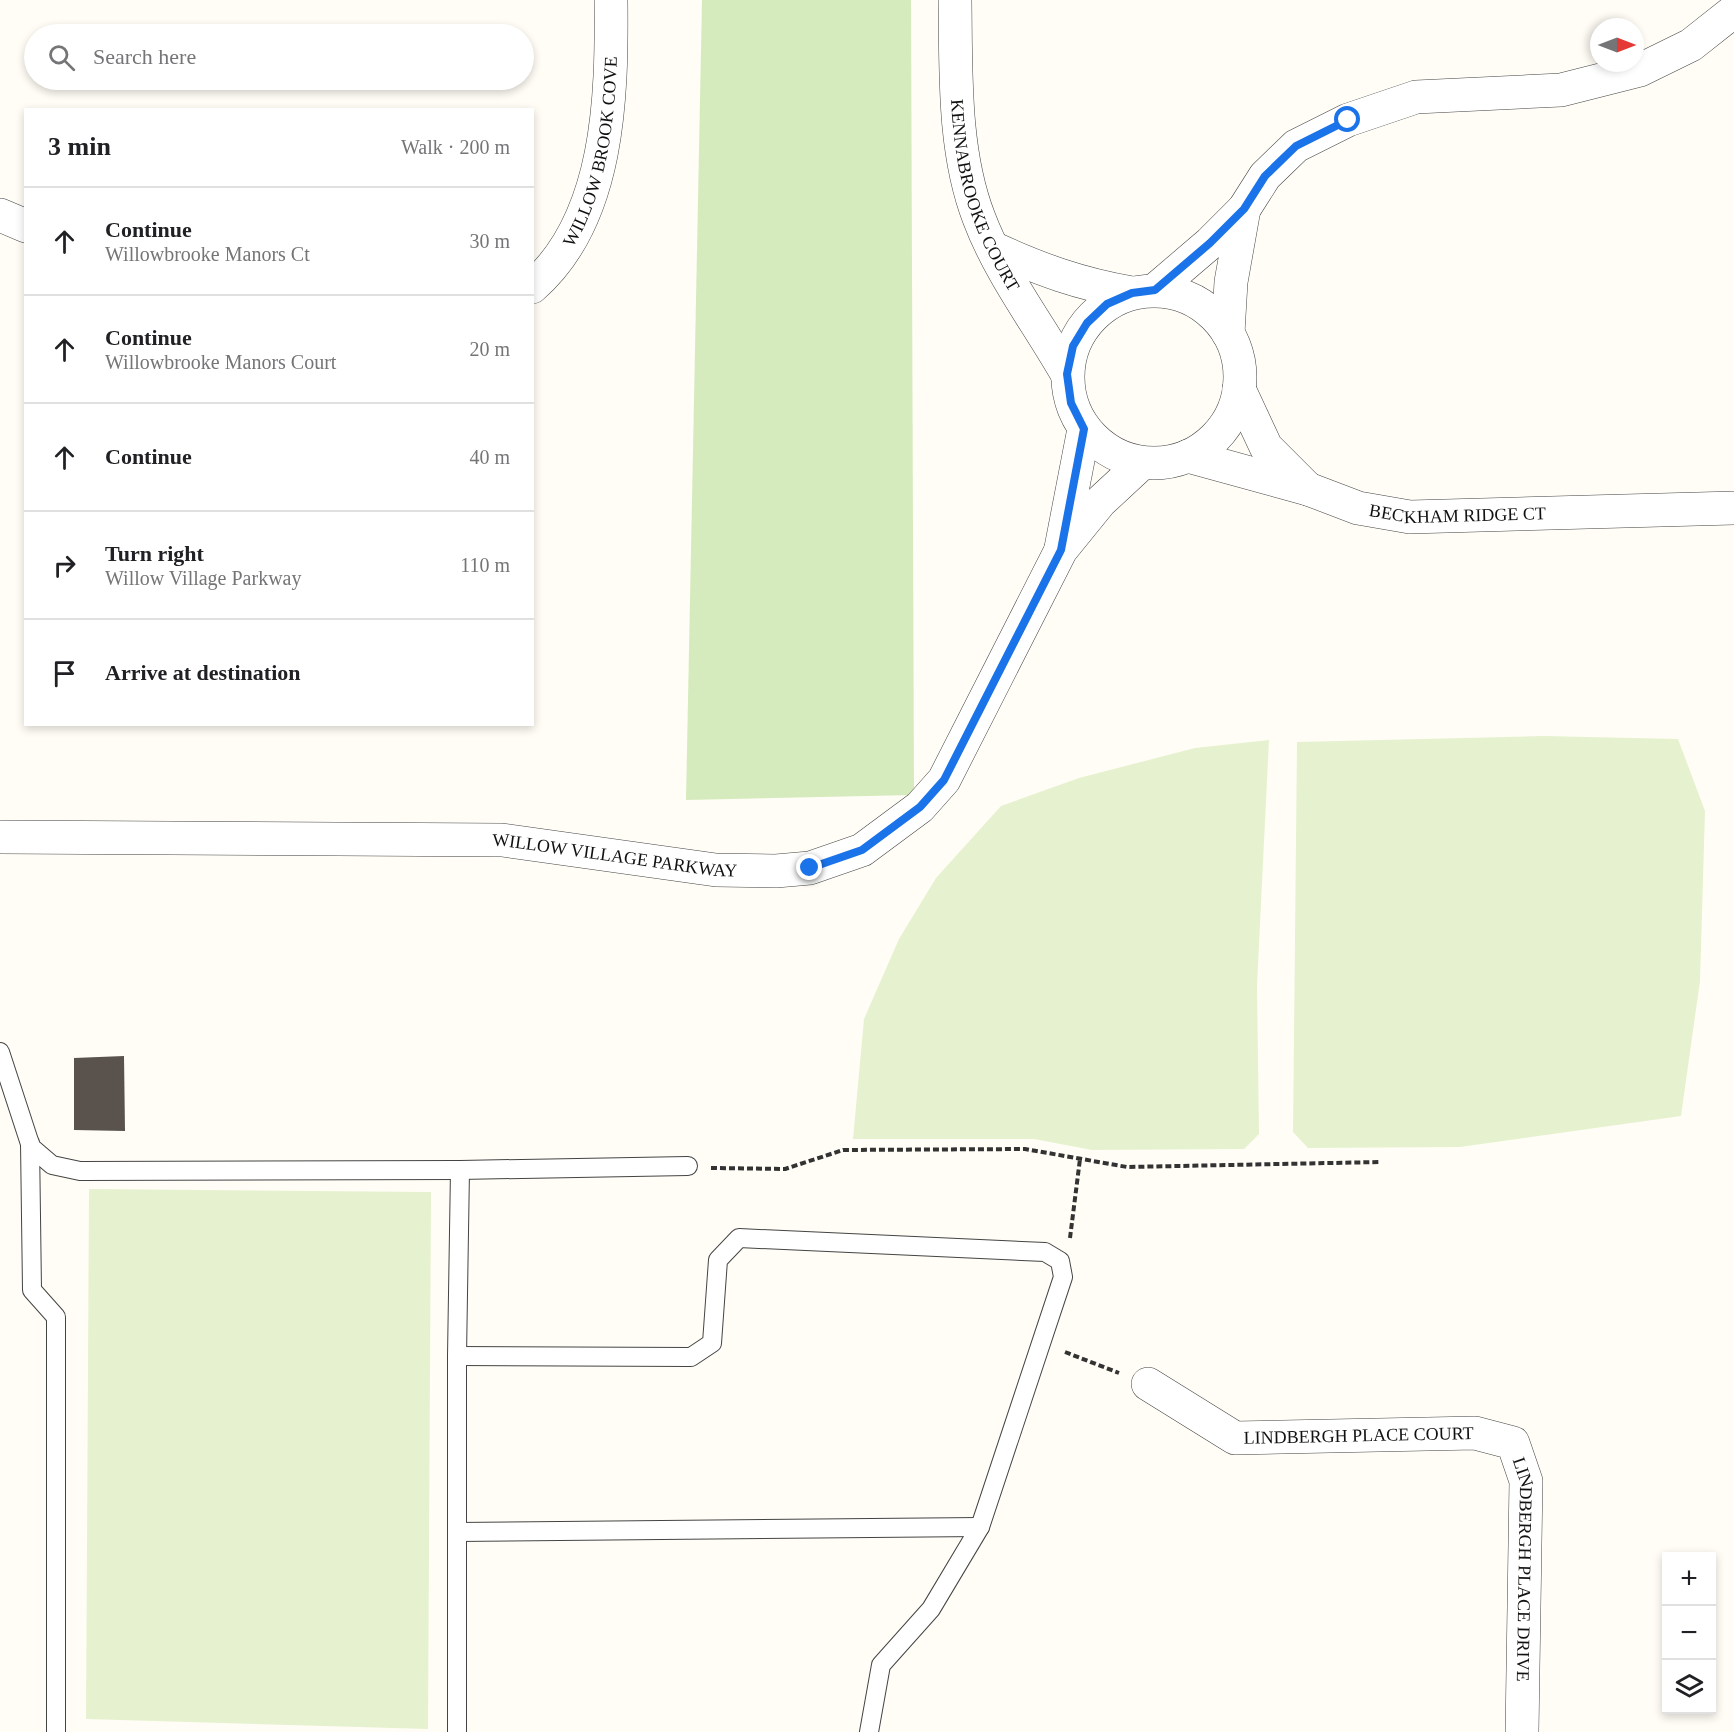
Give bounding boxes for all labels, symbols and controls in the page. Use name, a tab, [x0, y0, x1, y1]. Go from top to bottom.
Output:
north arrow	[1590, 18, 1644, 72]
search box	[24, 24, 534, 90]
icon: search	[45, 41, 78, 74]
text: Search here	[93, 44, 196, 69]
street label: WILLOW BROOK COVE	[559, 56, 621, 250]
street label: KENNABROOKE COURT	[947, 99, 1024, 295]
route start	[1334, 106, 1360, 132]
text: 3 min	[48, 132, 111, 161]
text: Walk · 200 m	[401, 136, 510, 158]
text: Continue	[105, 217, 192, 242]
icon: ahead	[48, 225, 81, 258]
text: 30 m	[469, 230, 510, 252]
text: Willowbrooke Manors Ct	[105, 243, 310, 265]
text: Continue	[105, 325, 192, 350]
icon: ahead	[48, 333, 81, 366]
text: 20 m	[469, 338, 510, 360]
text: Willowbrooke Manors Court	[105, 351, 336, 373]
icon: ahead	[48, 441, 81, 474]
text: Continue	[105, 444, 192, 469]
text: 40 m	[469, 446, 510, 468]
street label: BECKHAM RIDGE CT	[1368, 500, 1546, 527]
text: Turn right	[105, 541, 204, 566]
icon: right	[48, 549, 81, 582]
text: 110 m	[460, 554, 510, 576]
text: Willow Village Parkway	[105, 567, 301, 589]
icon: arrive	[48, 657, 81, 690]
text: Arrive at destination	[105, 660, 301, 685]
street label: WILLOW VILLAGE PARKWAY	[492, 830, 738, 880]
route end	[796, 854, 822, 880]
street label: LINDBERGH PLACE COURT	[1243, 1423, 1474, 1448]
street label: LINDBERGH PLACE DRIVE	[1509, 1455, 1537, 1682]
map controls	[1662, 1552, 1716, 1714]
button: +	[1662, 1552, 1716, 1606]
button: −	[1662, 1606, 1716, 1660]
button: layers	[1662, 1660, 1716, 1714]

